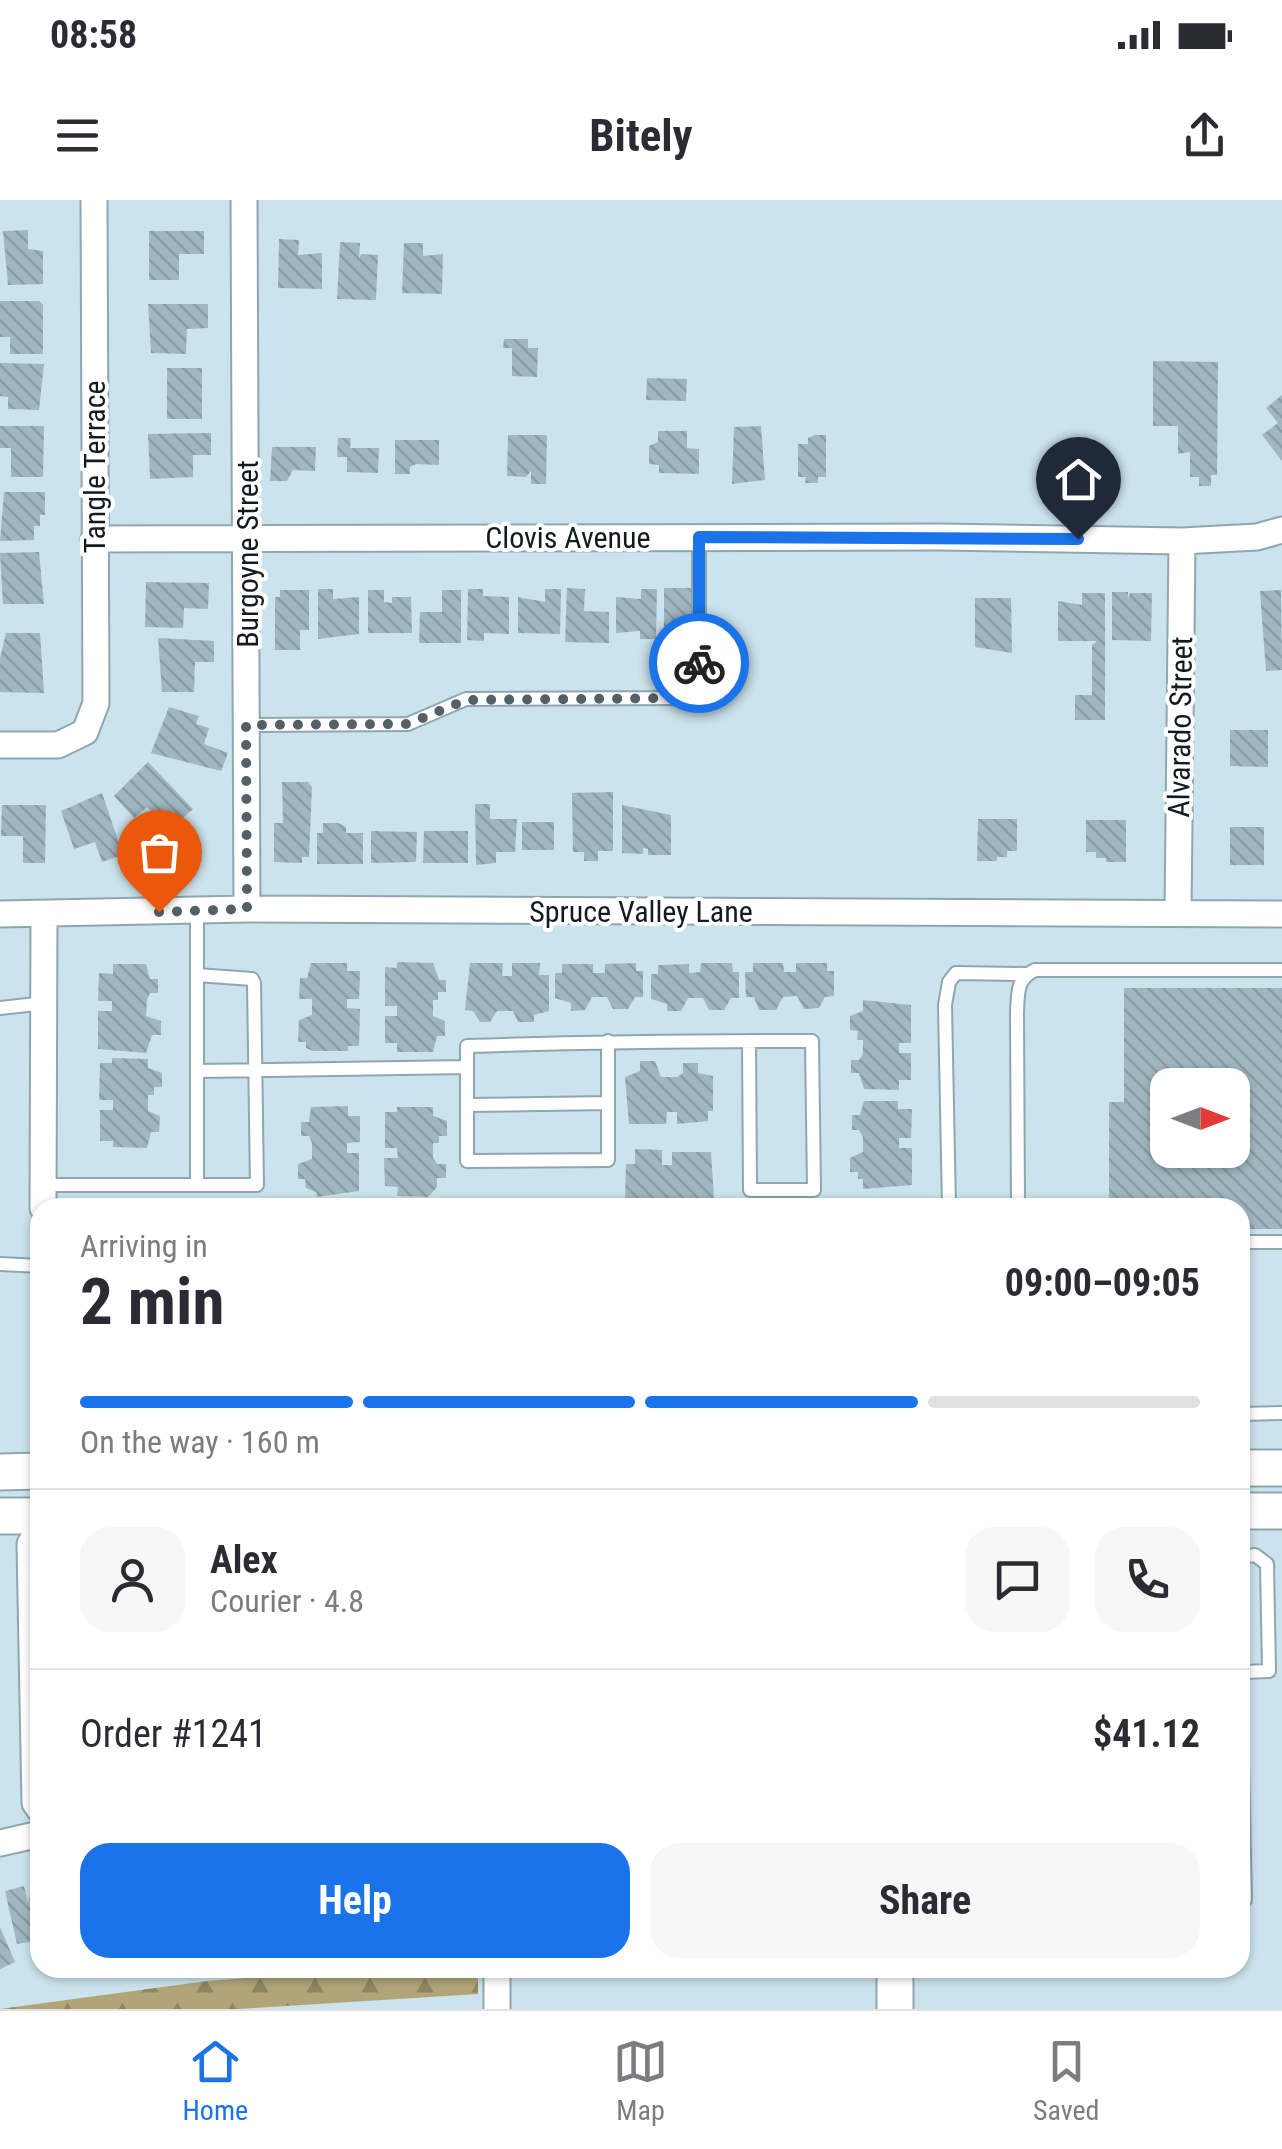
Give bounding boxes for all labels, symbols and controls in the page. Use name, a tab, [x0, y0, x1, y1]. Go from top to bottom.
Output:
text: 08:58	[50, 13, 137, 57]
icon: menu	[50, 108, 105, 163]
icon: share	[1177, 108, 1232, 163]
text: Bitely	[589, 109, 693, 162]
street label: Tangle Terrace	[77, 380, 112, 554]
pin	[1036, 437, 1121, 540]
icon: home	[1051, 452, 1106, 507]
street label: Burgoyne Street	[230, 460, 265, 648]
street label: Clovis Avenue	[485, 520, 651, 555]
courier	[649, 613, 749, 713]
icon: bike	[672, 636, 727, 691]
street label: Alvarado Street	[1161, 636, 1199, 818]
pin	[117, 810, 202, 913]
icon: bag	[132, 825, 187, 880]
street label: Spruce Valley Lane	[529, 894, 753, 929]
north arrow	[1150, 1068, 1250, 1168]
map controls	[1150, 1068, 1250, 1168]
text: Arriving in	[80, 1227, 208, 1265]
text: 09:00–09:05	[1005, 1261, 1200, 1305]
text: 2 min	[80, 1264, 224, 1340]
text: On the way · 160 m	[80, 1423, 320, 1461]
button: person	[80, 1527, 185, 1632]
button: chat	[965, 1527, 1070, 1632]
button: phone	[1095, 1527, 1200, 1632]
text: Alex	[210, 1538, 278, 1582]
text: Courier · 4.8	[210, 1582, 364, 1620]
text: Order #1241	[80, 1712, 267, 1756]
text: $41.12	[1093, 1712, 1200, 1756]
button: Help	[80, 1843, 630, 1958]
button: Share	[650, 1843, 1200, 1958]
tab: Home	[182, 2034, 248, 2127]
tab: Map	[613, 2034, 668, 2127]
tab: Saved	[1033, 2034, 1100, 2127]

